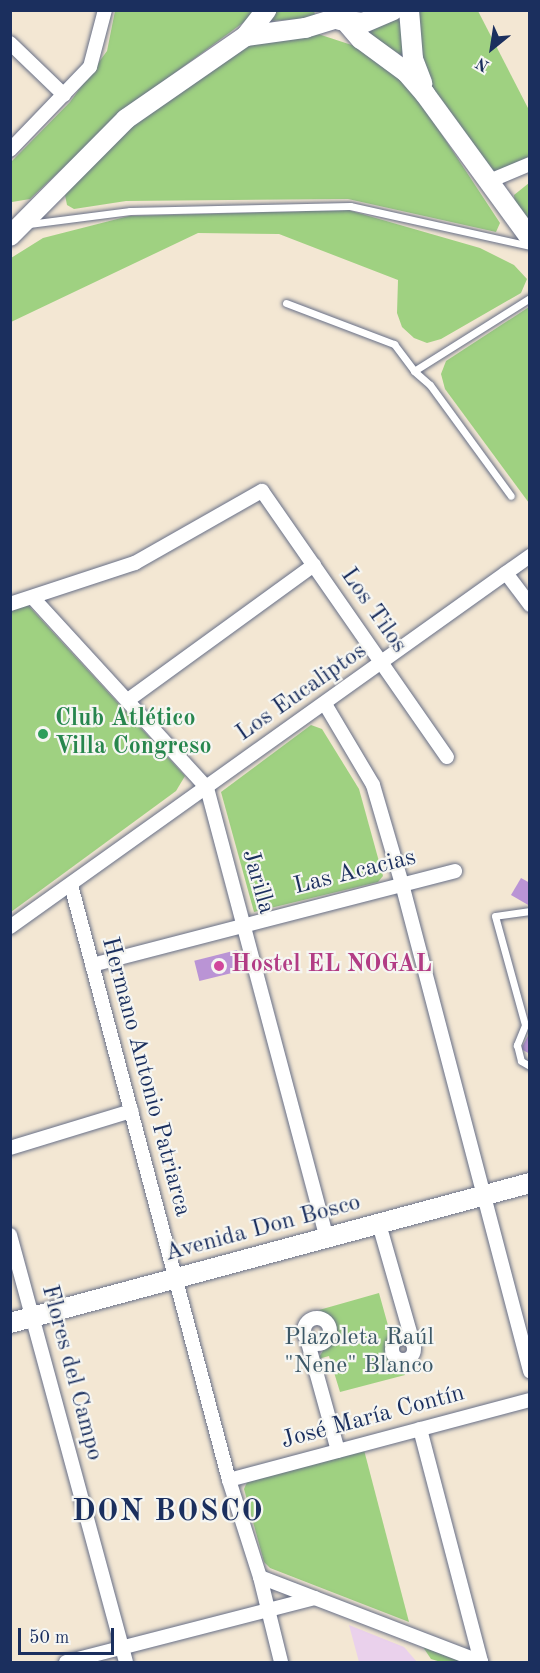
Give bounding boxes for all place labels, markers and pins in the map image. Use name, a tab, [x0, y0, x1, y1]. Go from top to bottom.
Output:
place label: Club Atlético Villa Congreso	[55, 706, 212, 762]
marker: Club Atlético Villa Congreso	[36, 727, 50, 741]
place label: Hostel EL NOGAL	[231, 952, 431, 980]
marker: Hostel EL NOGAL	[212, 959, 226, 973]

